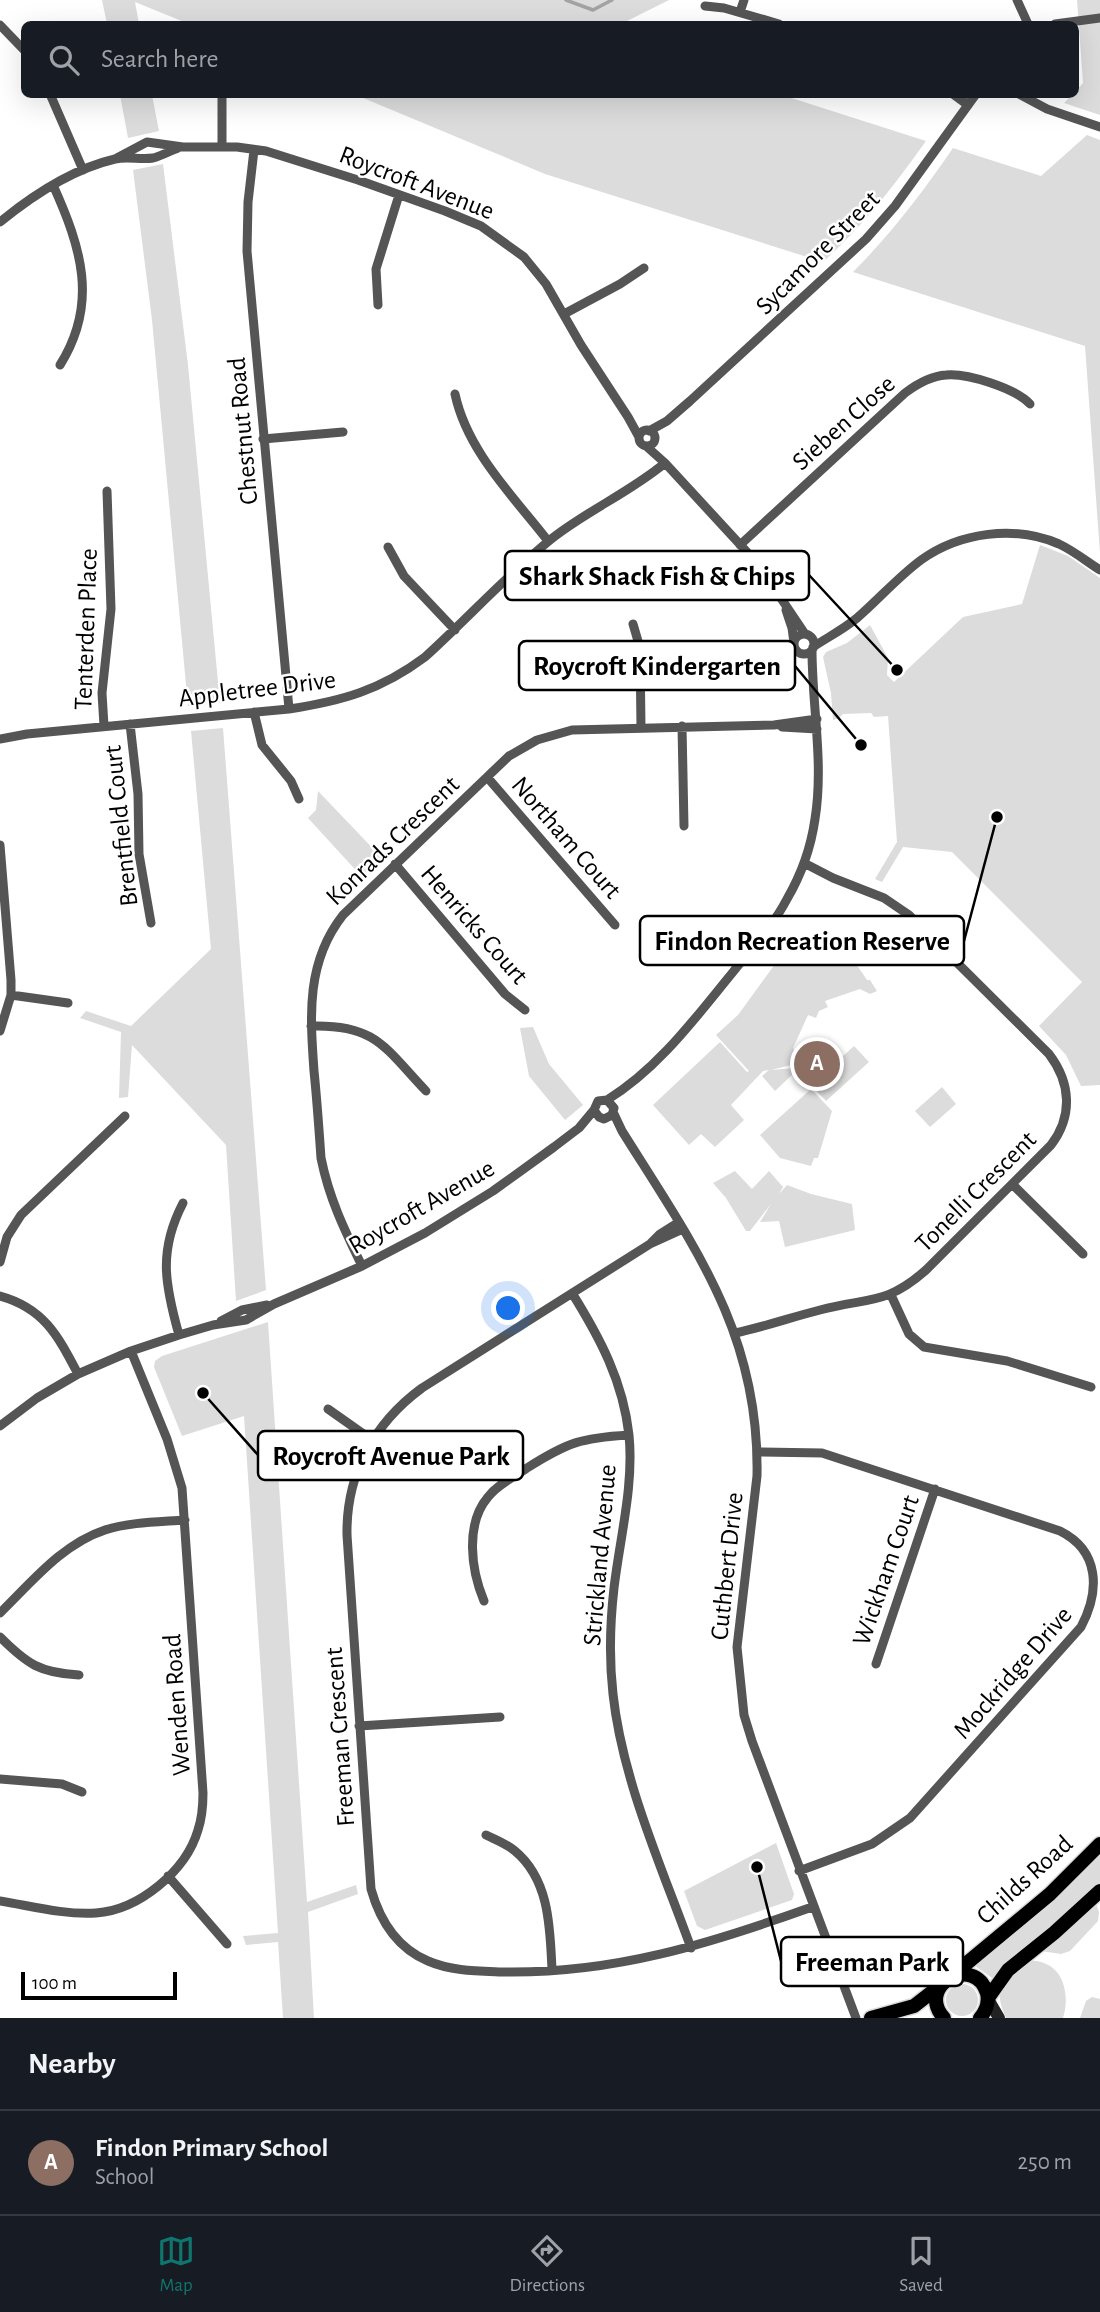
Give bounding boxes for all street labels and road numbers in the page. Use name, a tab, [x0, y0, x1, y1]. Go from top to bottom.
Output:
street label: Roycroft Avenue	[336, 142, 498, 224]
street label: Sycamore Street	[751, 186, 885, 320]
street label: Chestnut Road	[224, 356, 262, 506]
street label: Sieben Close	[787, 370, 900, 475]
street label: Tenterden Place	[70, 548, 102, 710]
street label: Appletree Drive	[177, 666, 337, 712]
street label: Brentfield Court	[100, 744, 142, 908]
street label: Konrads Crescent	[321, 771, 464, 910]
street label: Northam Court	[506, 772, 626, 904]
street label: Henricks Court	[416, 860, 533, 989]
street label: Tonelli Crescent	[910, 1126, 1041, 1257]
street label: Roycroft Avenue	[344, 1155, 499, 1259]
street label: Strickland Avenue	[579, 1463, 621, 1647]
street label: Cuthbert Drive	[706, 1491, 748, 1641]
street label: Wickham Court	[848, 1492, 924, 1649]
street label: Mockridge Drive	[949, 1602, 1077, 1744]
street label: Wenden Road	[159, 1633, 195, 1777]
street label: Freeman Crescent	[321, 1646, 359, 1827]
street label: Childs Road	[972, 1830, 1078, 1929]

